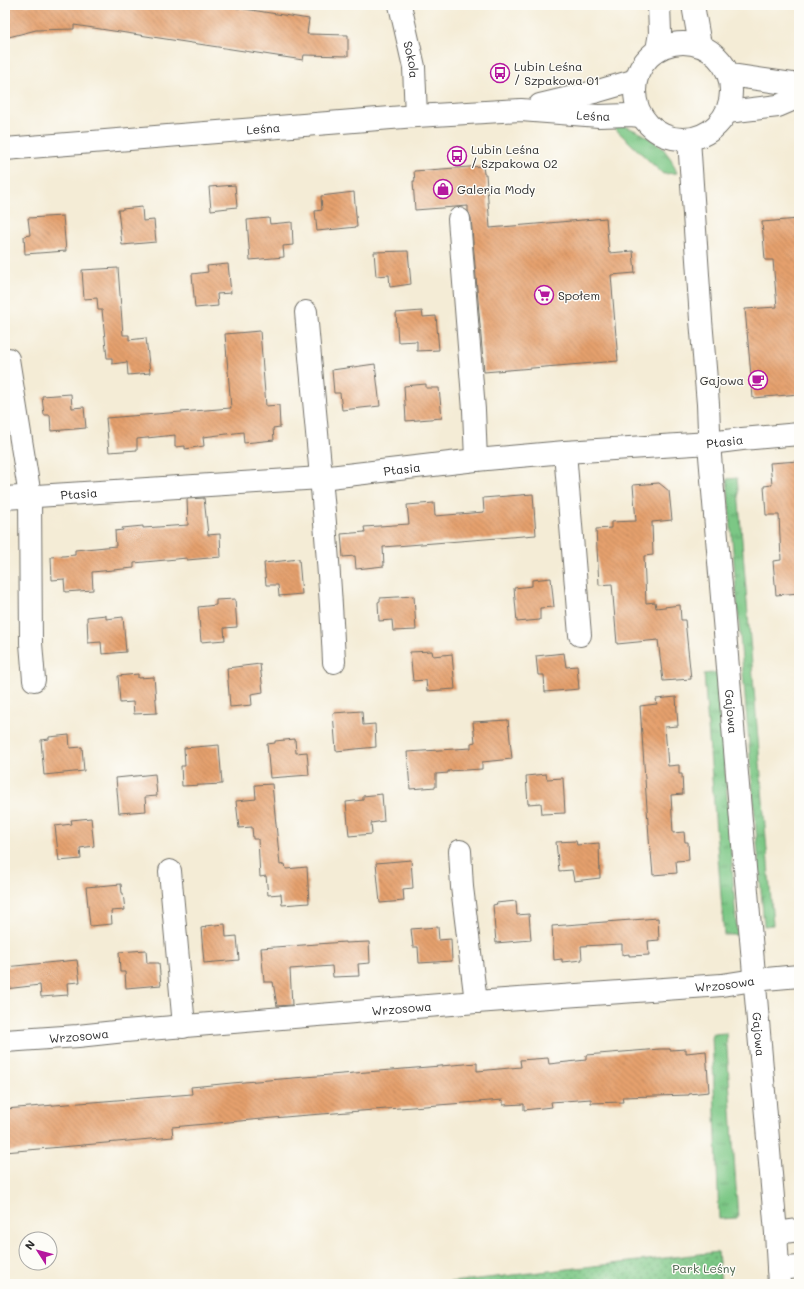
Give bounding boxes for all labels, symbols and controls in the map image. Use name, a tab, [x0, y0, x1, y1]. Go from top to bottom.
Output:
street label: Sokola	[400, 39, 422, 79]
place label: Lubin Leśna / Szpakowa 01	[514, 58, 599, 88]
bus stop icon: Lubin Leśna / Szpakowa 01	[489, 62, 511, 84]
street label: Leśna	[576, 106, 610, 124]
street label: Leśna	[246, 119, 281, 138]
place label: Lubin Leśna / Szpakowa 02	[471, 141, 558, 171]
bus stop icon: Lubin Leśna / Szpakowa 02	[446, 145, 468, 167]
shop icon: Galeria Mody	[432, 178, 454, 200]
place label: Galeria Mody	[457, 181, 535, 197]
supermarket icon: Społem	[533, 284, 555, 306]
place label: Społem	[558, 287, 600, 303]
cafe icon: Gajowa	[747, 369, 769, 391]
place label: Gajowa	[700, 372, 744, 388]
street label: Ptasia	[706, 431, 744, 451]
street label: Ptasia	[382, 459, 421, 479]
street label: Ptasia	[60, 484, 98, 502]
street label: Gajowa	[722, 689, 742, 734]
street label: Wrzosowa	[694, 972, 756, 995]
street label: Wrzosowa	[371, 998, 432, 1019]
street label: Gajowa	[749, 1011, 769, 1057]
street label: Wrzosowa	[48, 1025, 110, 1046]
north arrow	[18, 1231, 58, 1271]
text: N	[21, 1237, 38, 1253]
park label: Park Leśny	[672, 1260, 736, 1276]

